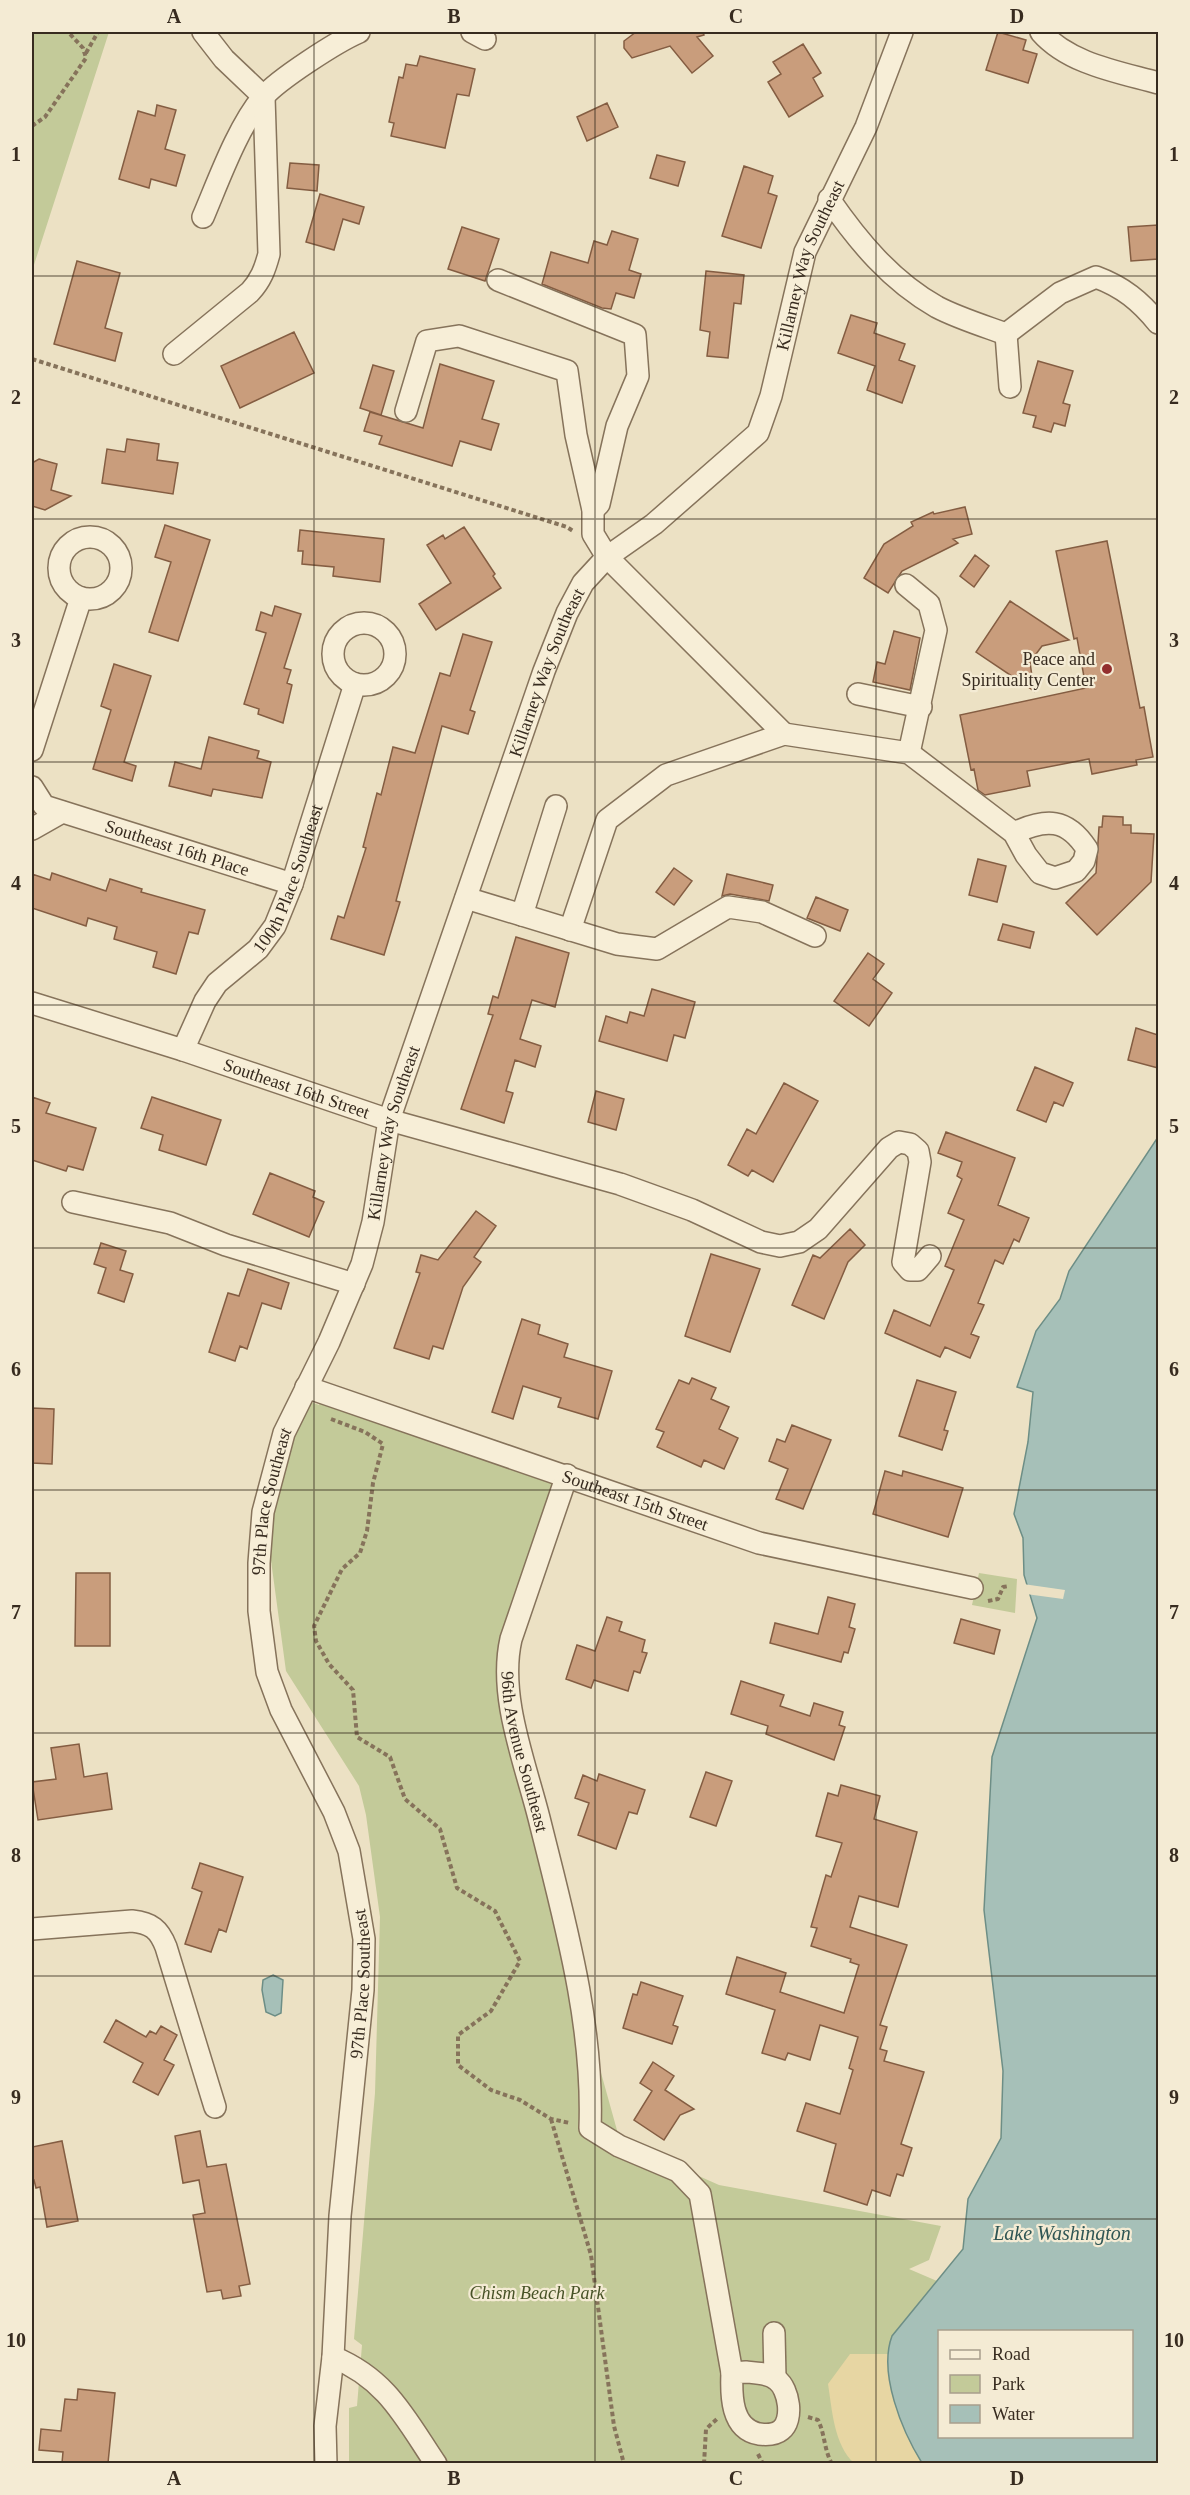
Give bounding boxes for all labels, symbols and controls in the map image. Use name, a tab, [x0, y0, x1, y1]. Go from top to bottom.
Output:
text: A	[167, 5, 182, 27]
text: B	[447, 5, 461, 27]
text: C	[729, 5, 743, 27]
text: D	[1010, 5, 1024, 27]
text: 1	[11, 143, 21, 165]
text: 1	[1169, 143, 1179, 165]
street label: Killarney Way Southeast	[772, 177, 848, 352]
text: 2	[11, 386, 21, 408]
text: 2	[1169, 386, 1179, 408]
street label: Killarney Way Southeast	[505, 585, 588, 760]
text: 3	[11, 629, 21, 651]
text: 3	[1169, 629, 1179, 651]
place label: Peace and Spirituality Center	[962, 649, 1095, 690]
marker: Peace and Spirituality Center	[1100, 662, 1114, 676]
street label: 100th Place Southeast	[249, 802, 326, 957]
street label: Southeast 16th Place	[103, 816, 252, 880]
text: 4	[11, 872, 21, 894]
text: 4	[1169, 872, 1179, 894]
street label: Killarney Way Southeast	[363, 1043, 424, 1222]
street label: Southeast 16th Street	[221, 1054, 372, 1123]
text: 5	[11, 1115, 21, 1137]
text: 5	[1169, 1115, 1179, 1137]
text: 6	[11, 1358, 21, 1380]
text: 6	[1169, 1358, 1179, 1380]
street label: 97th Place Southeast	[249, 1424, 295, 1575]
street label: Southeast 15th Street	[559, 1466, 711, 1535]
text: 7	[11, 1601, 21, 1623]
text: 7	[1169, 1601, 1179, 1623]
street label: 96th Avenue Southeast	[498, 1671, 552, 1834]
text: 8	[11, 1844, 21, 1866]
text: 8	[1169, 1844, 1179, 1866]
street label: 97th Place Southeast	[346, 1908, 374, 2060]
text: 9	[11, 2086, 21, 2108]
text: 9	[1169, 2086, 1179, 2108]
water label: Lake Washington	[992, 2222, 1131, 2245]
park label: Chism Beach Park	[470, 2283, 605, 2303]
text: 10	[6, 2329, 26, 2351]
text: 10	[1164, 2329, 1184, 2351]
legend	[938, 2330, 1133, 2438]
text: Road	[992, 2344, 1030, 2364]
text: Park	[992, 2374, 1025, 2394]
text: Water	[992, 2404, 1035, 2424]
text: A	[167, 2467, 182, 2489]
text: B	[447, 2467, 461, 2489]
text: C	[729, 2467, 743, 2489]
text: D	[1010, 2467, 1024, 2489]

